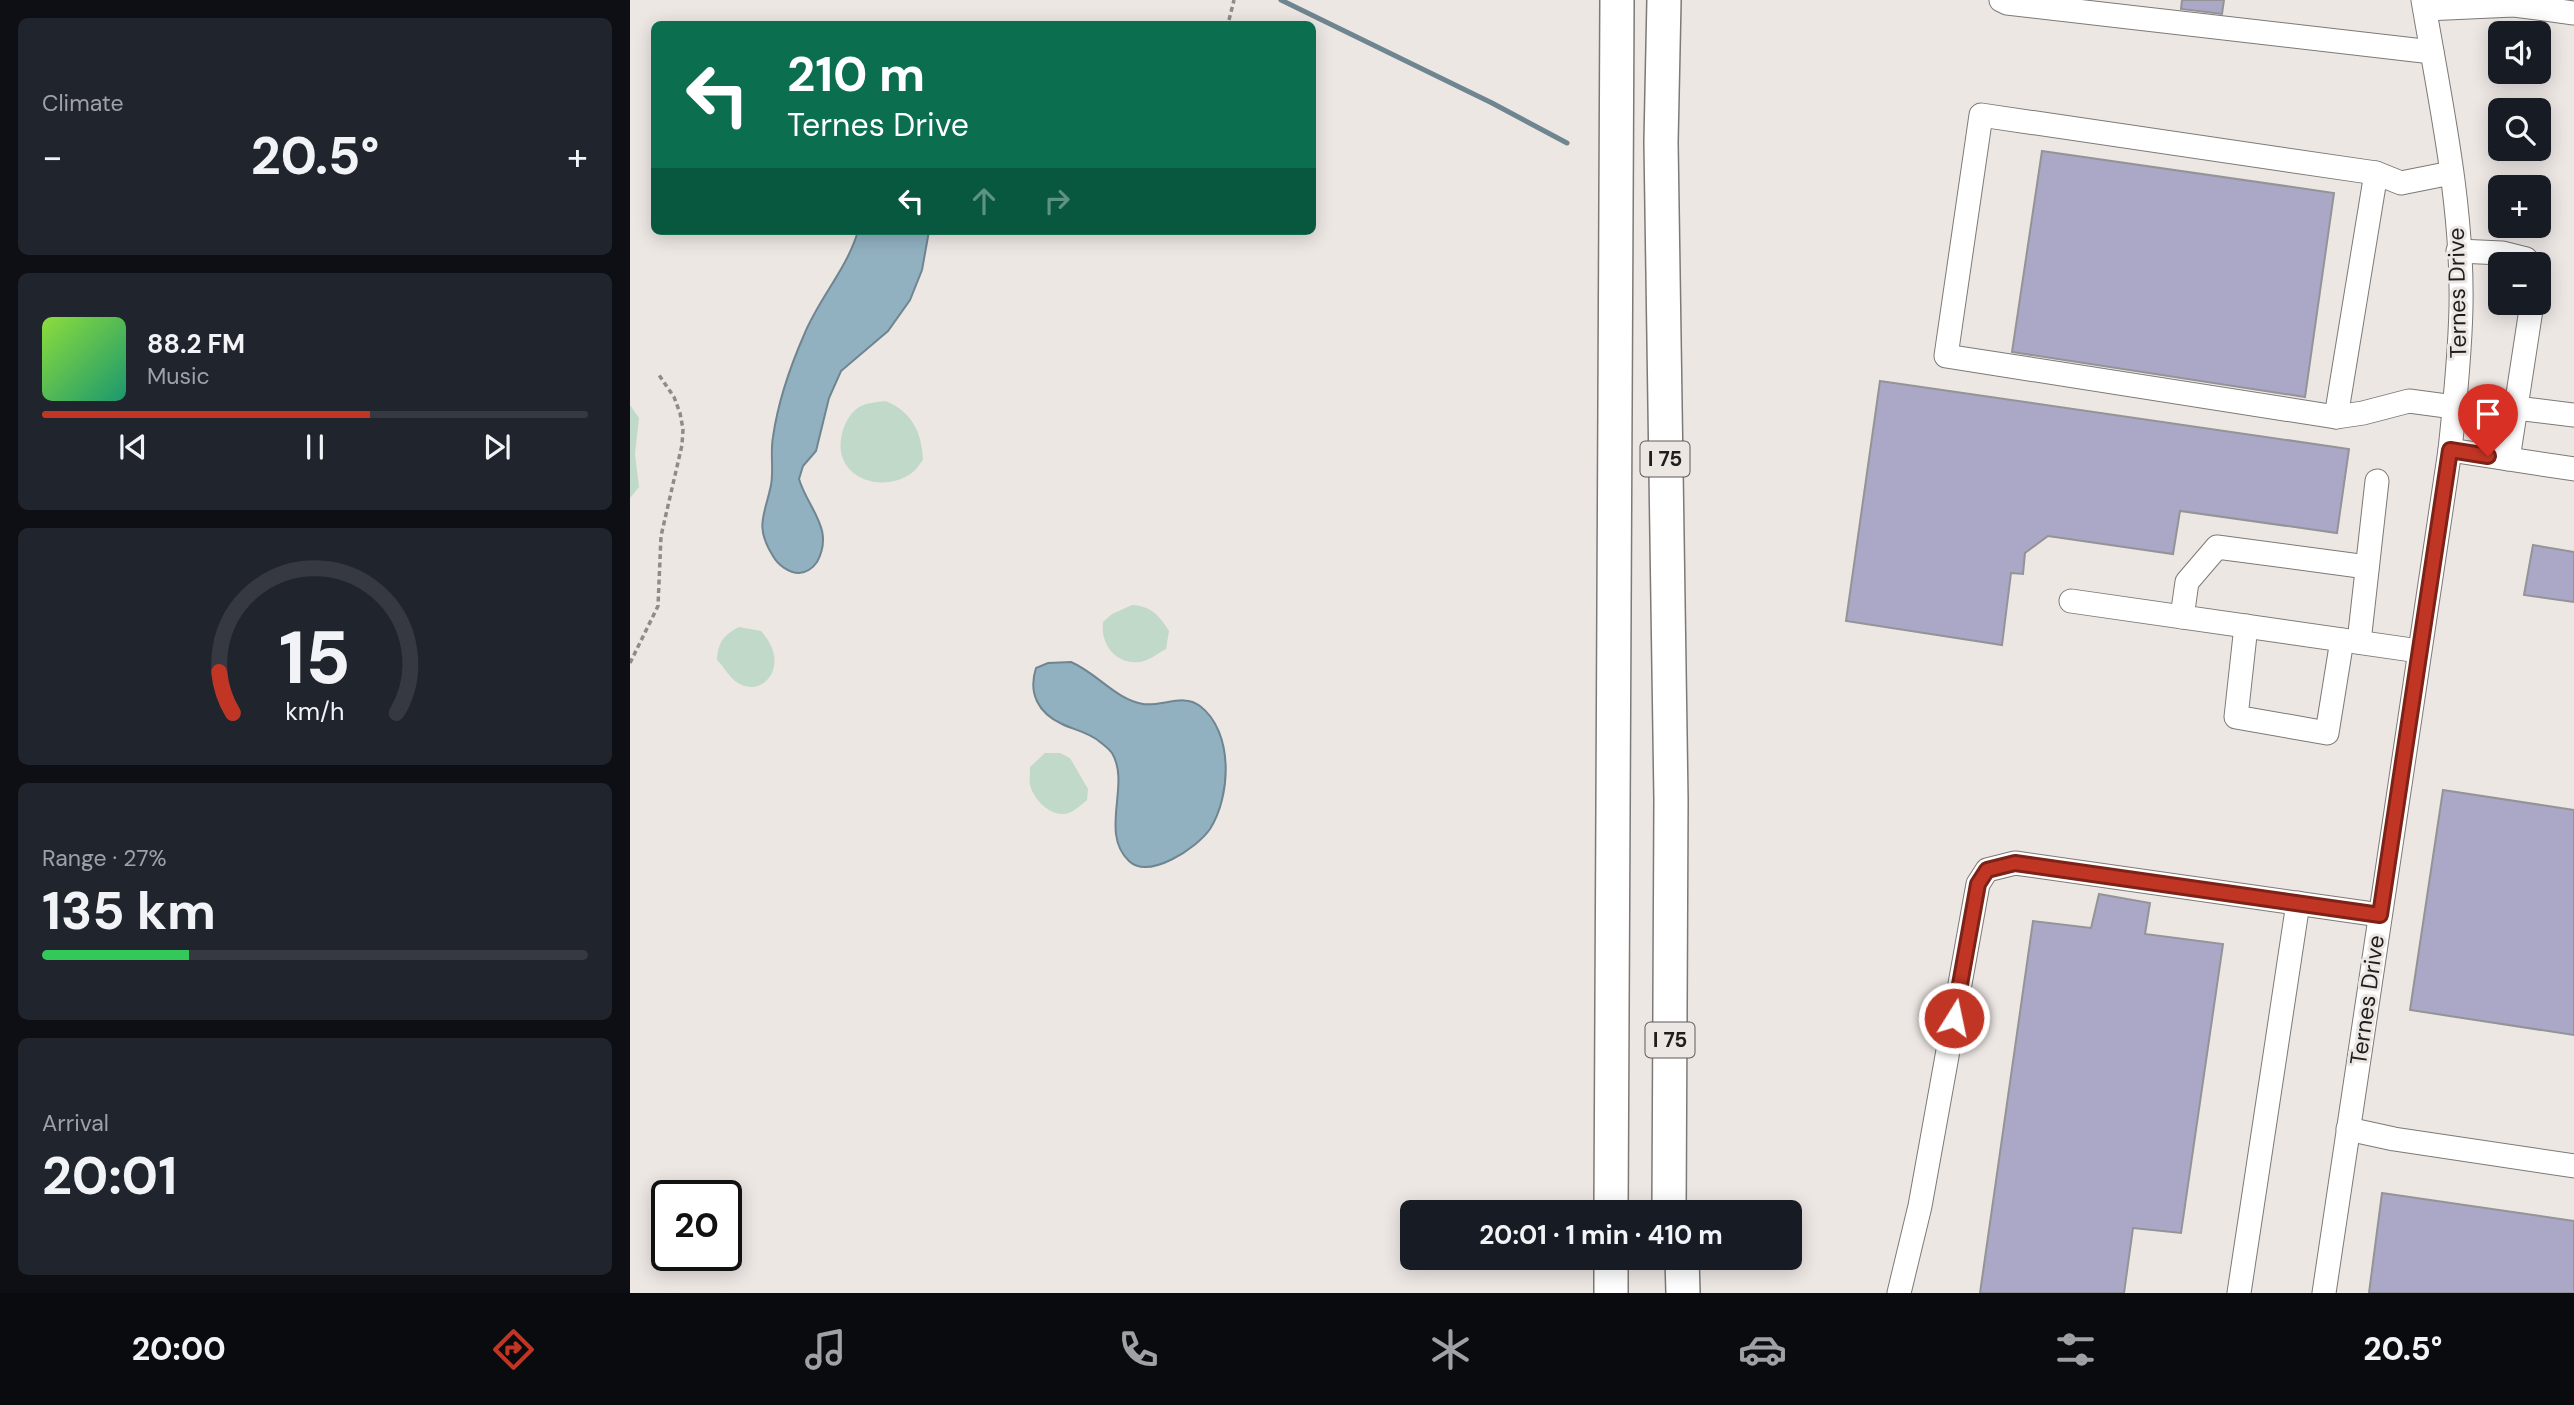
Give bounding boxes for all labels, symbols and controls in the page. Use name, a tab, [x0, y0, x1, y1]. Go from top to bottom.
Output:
map controls	[2488, 21, 2551, 315]
button: sound	[2488, 21, 2551, 84]
text: 210 m	[787, 42, 925, 106]
icon: left	[672, 49, 763, 140]
text: Climate	[42, 88, 124, 118]
button: search	[2488, 98, 2551, 161]
text: Ternes Drive	[787, 104, 969, 146]
text: 20.5°	[251, 122, 379, 190]
text: −	[42, 132, 63, 182]
text: +	[567, 132, 588, 182]
button: +	[2488, 175, 2551, 238]
icon: left	[892, 182, 930, 220]
icon: ahead	[965, 182, 1003, 220]
icon: right	[1038, 182, 1076, 220]
street label: Ternes Drive	[2441, 227, 2473, 359]
button: −	[2488, 252, 2551, 315]
text: 88.2 FM	[147, 327, 245, 361]
text: Music	[147, 361, 210, 391]
pin	[2458, 384, 2518, 456]
icon: arrive	[2469, 395, 2507, 433]
icon: previous	[114, 428, 152, 466]
icon: pause	[296, 428, 334, 466]
icon: next	[478, 428, 516, 466]
road number: I 75	[1640, 442, 1690, 476]
text: 15	[279, 611, 351, 706]
text: km/h	[285, 694, 345, 727]
text: Range · 27%	[42, 843, 167, 873]
text: 135 km	[42, 877, 216, 945]
street label: Ternes Drive	[2343, 933, 2391, 1067]
position arrow	[1917, 981, 1991, 1055]
road number: I 75	[1646, 1023, 1694, 1058]
text: Arrival	[42, 1108, 109, 1138]
text: 20:01	[42, 1142, 177, 1210]
speed limit sign: 20	[651, 1180, 742, 1271]
text: 20:01 · 1 min · 410 m	[1479, 1218, 1723, 1252]
icon: directions	[489, 1325, 538, 1374]
icon: music	[801, 1325, 850, 1374]
icon: phone	[1114, 1325, 1163, 1374]
icon: climate	[1426, 1325, 1475, 1374]
icon: car	[1738, 1325, 1787, 1374]
icon: filters	[2051, 1325, 2100, 1374]
text: 20:00	[132, 1328, 226, 1370]
text: 20.5°	[2363, 1328, 2442, 1370]

